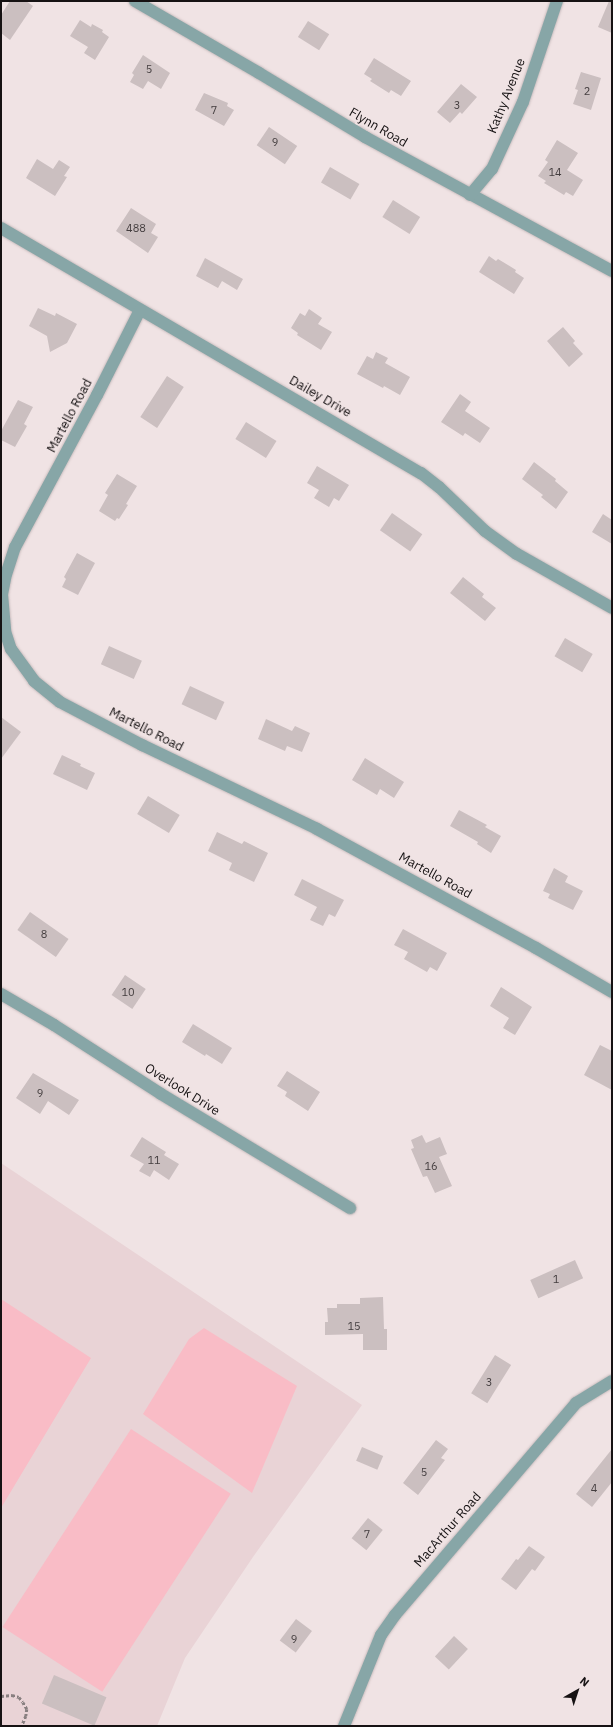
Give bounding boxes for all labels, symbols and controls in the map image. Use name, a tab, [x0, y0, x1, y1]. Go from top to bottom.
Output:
street label: Kathy Avenue	[485, 56, 529, 136]
house number: 5	[146, 62, 152, 76]
house number: 2	[584, 84, 590, 98]
house number: 3	[454, 98, 460, 112]
house number: 7	[211, 103, 217, 117]
street label: Flynn Road	[346, 105, 410, 151]
house number: 9	[272, 135, 278, 149]
house number: 14	[548, 165, 562, 179]
house number: 488	[126, 221, 146, 235]
street label: Dailey Drive	[286, 373, 354, 421]
street label: Martello Road	[44, 376, 96, 456]
street label: Martello Road	[106, 705, 186, 755]
street label: Martello Road	[396, 849, 474, 903]
house number: 8	[41, 927, 47, 941]
house number: 10	[121, 985, 135, 999]
street label: Overlook Drive	[142, 1061, 222, 1119]
house number: 9	[37, 1086, 43, 1100]
house number: 11	[147, 1153, 161, 1167]
house number: 16	[424, 1159, 438, 1173]
house number: 1	[553, 1272, 559, 1286]
house number: 15	[347, 1319, 361, 1333]
house number: 3	[486, 1375, 492, 1389]
house number: 5	[421, 1465, 427, 1479]
house number: 4	[591, 1481, 597, 1495]
street label: MacArthur Road	[411, 1489, 485, 1571]
house number: 7	[364, 1527, 370, 1541]
house number: 9	[291, 1632, 297, 1646]
north arrow	[557, 1671, 597, 1711]
text: N	[577, 1674, 592, 1690]

